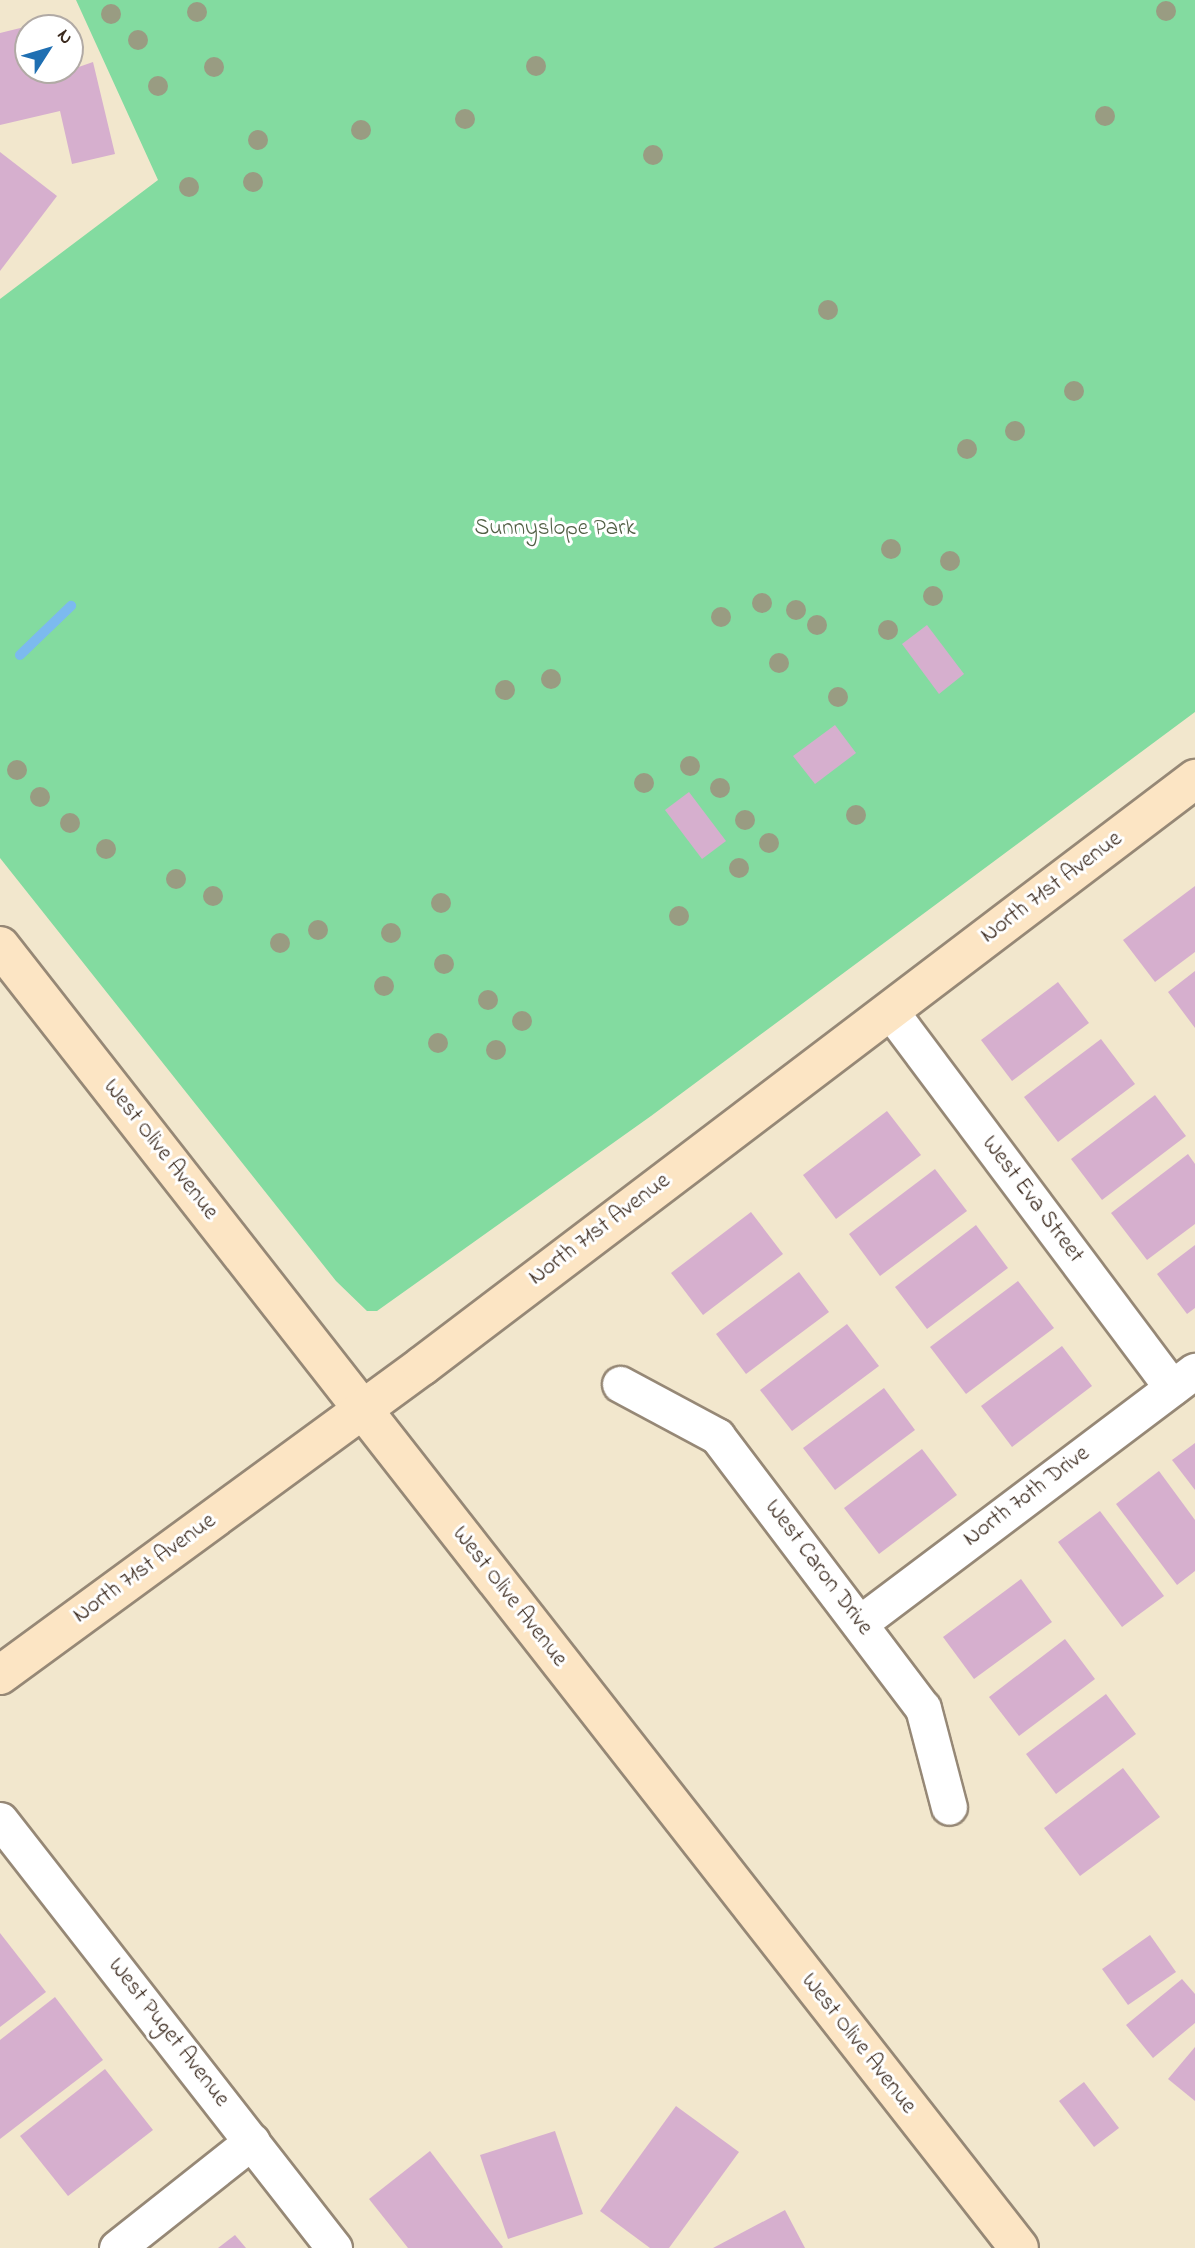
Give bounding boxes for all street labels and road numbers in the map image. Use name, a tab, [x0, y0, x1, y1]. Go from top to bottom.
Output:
street label: North 71st Avenue	[976, 826, 1128, 950]
street label: West Olive Avenue	[97, 1074, 223, 1226]
street label: West Eva Street	[975, 1131, 1089, 1269]
street label: North 71st Avenue	[524, 1168, 676, 1292]
street label: North 70th Drive	[958, 1441, 1096, 1553]
street label: West Caron Drive	[758, 1495, 878, 1641]
street label: North 71st Avenue	[68, 1508, 222, 1630]
street label: West Olive Avenue	[446, 1521, 572, 1673]
street label: West Puget Avenue	[101, 1953, 235, 2113]
street label: West Olive Avenue	[795, 1968, 921, 2120]

